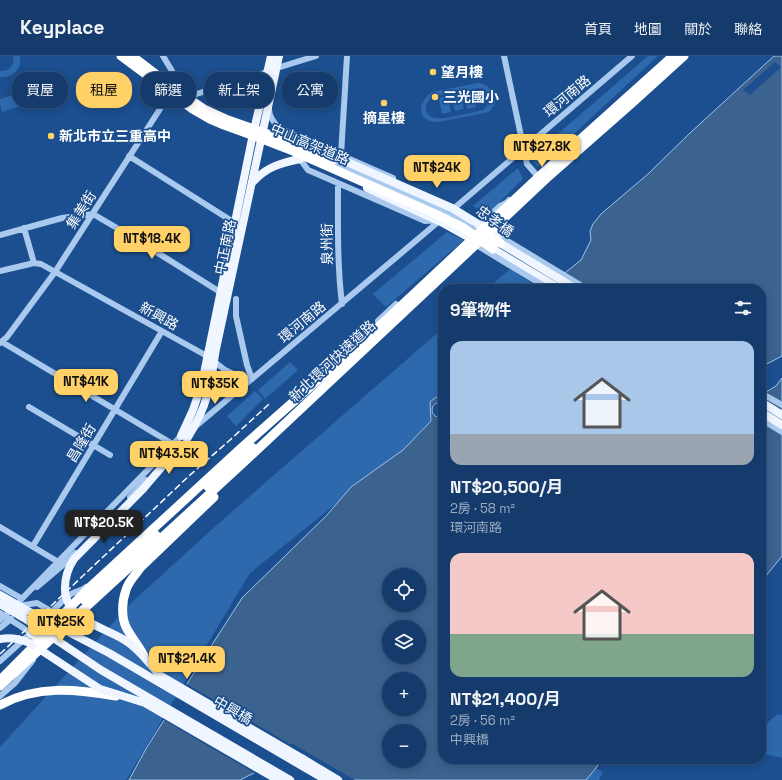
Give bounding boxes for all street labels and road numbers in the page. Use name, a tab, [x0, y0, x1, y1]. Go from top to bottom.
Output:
street label: 環河南路	[540, 71, 594, 121]
street label: 中山高架道路	[268, 119, 352, 169]
street label: 集美街	[62, 187, 100, 233]
street label: 忠孝橋	[473, 201, 517, 241]
street label: 中正南路	[210, 218, 240, 276]
street label: 泉州街	[318, 223, 336, 265]
street label: 環河南路	[275, 297, 329, 347]
street label: 新興路	[136, 298, 182, 334]
street label: 新北環河快速道路	[285, 316, 379, 406]
street label: 昌隆街	[62, 420, 100, 466]
street label: 中興橋	[210, 692, 256, 728]

